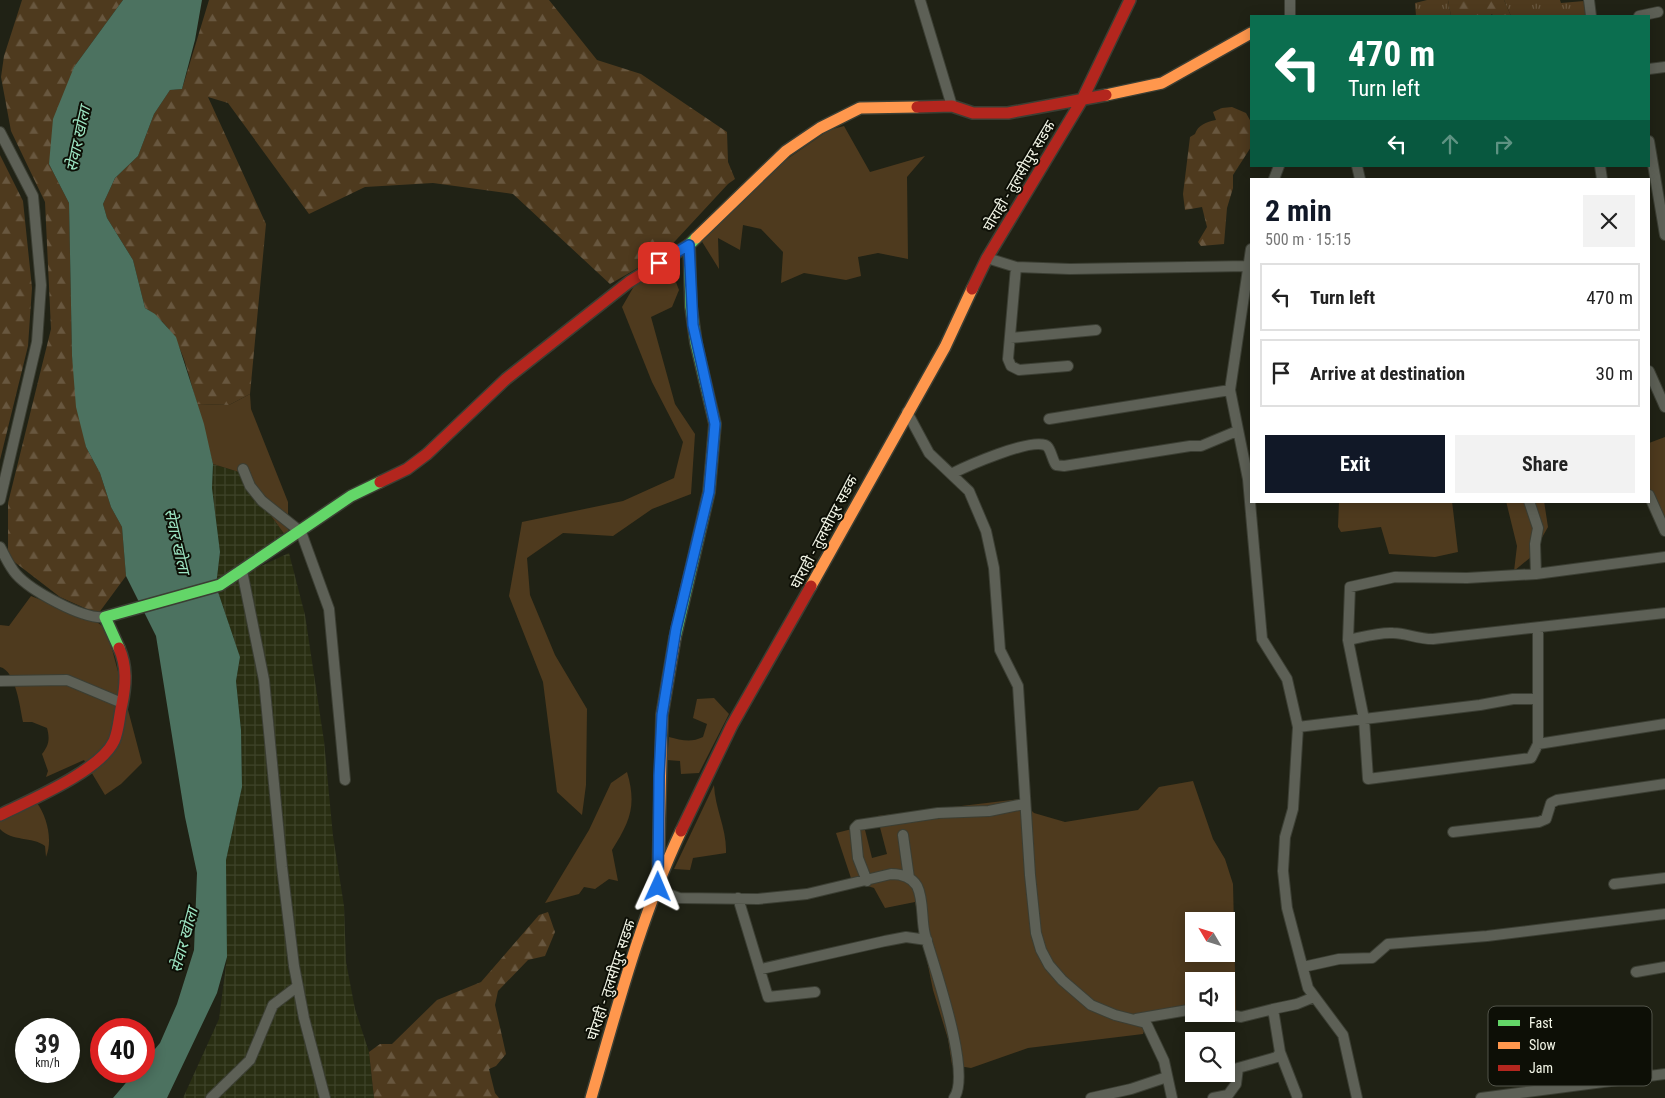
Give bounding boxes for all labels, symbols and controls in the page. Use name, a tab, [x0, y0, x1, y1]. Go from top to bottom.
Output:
text: 470 m	[1348, 34, 1435, 75]
icon: left	[1265, 35, 1330, 100]
text: Turn left	[1348, 76, 1420, 101]
water label: सेवार खोला	[62, 102, 95, 173]
street label: घोराही - तुलसीपुर सडक	[979, 117, 1060, 235]
icon: left	[1383, 130, 1411, 158]
icon: ahead	[1436, 130, 1464, 158]
icon: right	[1489, 130, 1517, 158]
text: 2 min	[1265, 193, 1332, 228]
button: close	[1583, 195, 1635, 247]
text: 500 m · 15:15	[1265, 230, 1351, 249]
pin	[638, 242, 680, 284]
icon: arrive	[645, 249, 673, 277]
icon: left	[1267, 283, 1295, 311]
text: Turn left	[1310, 286, 1375, 309]
text: 470 m	[1586, 286, 1633, 309]
icon: arrive	[1267, 359, 1295, 387]
text: Arrive at destination	[1310, 362, 1465, 385]
text: 30 m	[1596, 362, 1633, 385]
button: Exit	[1265, 435, 1445, 493]
button: Share	[1455, 435, 1635, 493]
street label: घोराही - तुलसीपुर सडक	[787, 472, 863, 592]
water label: सेवार खोला	[160, 507, 194, 578]
position arrow	[631, 860, 683, 912]
water label: सेवार खोला	[166, 903, 202, 974]
north arrow	[1185, 912, 1235, 962]
map controls	[1185, 912, 1235, 1082]
street label: घोराही - तुलसीपुर सडक	[583, 917, 640, 1043]
button: sound	[1185, 972, 1235, 1022]
legend	[1488, 1006, 1652, 1086]
text: Fast	[1529, 1015, 1553, 1031]
speed limit sign: 40	[90, 1018, 155, 1083]
text: 39	[35, 1030, 60, 1059]
button: search	[1185, 1032, 1235, 1082]
text: Slow	[1529, 1037, 1556, 1053]
text: km/h	[35, 1056, 60, 1070]
text: Jam	[1529, 1060, 1553, 1076]

